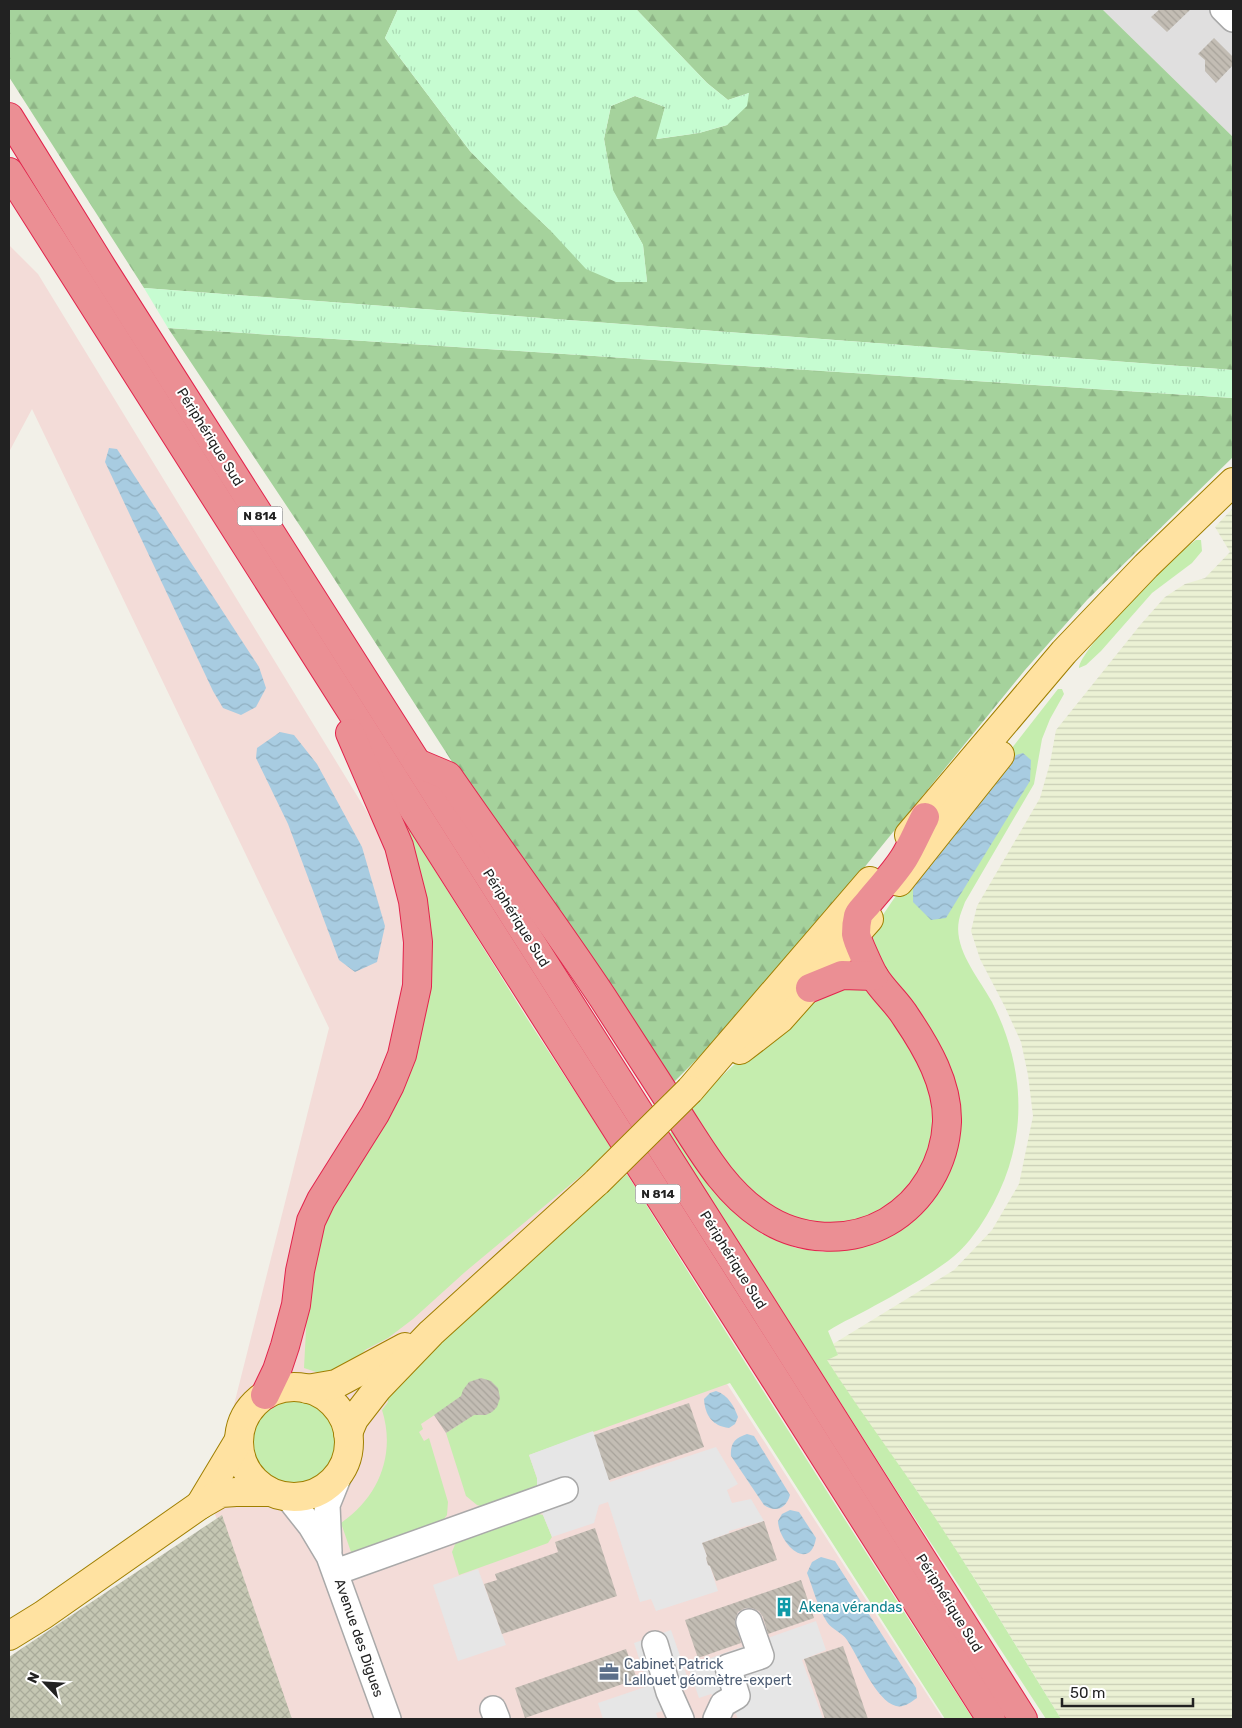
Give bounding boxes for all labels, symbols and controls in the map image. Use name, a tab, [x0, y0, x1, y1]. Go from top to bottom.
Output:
street label: Périphérique Sud	[173, 385, 247, 489]
road number: N 814	[238, 506, 282, 526]
street label: Périphérique Sud	[479, 866, 553, 970]
road number: N 814	[636, 1184, 680, 1204]
street label: Périphérique Sud	[696, 1208, 770, 1312]
street label: Périphérique Sud	[912, 1551, 986, 1655]
street label: Avenue des Digues	[331, 1577, 387, 1699]
building icon: Akena vérandas	[773, 1596, 795, 1618]
place label: Akena vérandas	[799, 1599, 902, 1616]
place label: Cabinet Patrick Lallouet géomètre-expert	[624, 1656, 792, 1689]
north arrow	[20, 1658, 70, 1708]
office icon: Cabinet Patrick Lallouet géomètre-expert	[598, 1661, 620, 1683]
text: N	[24, 1670, 44, 1686]
scale bar	[1062, 1676, 1193, 1708]
text: 50 m	[1070, 1684, 1105, 1702]

